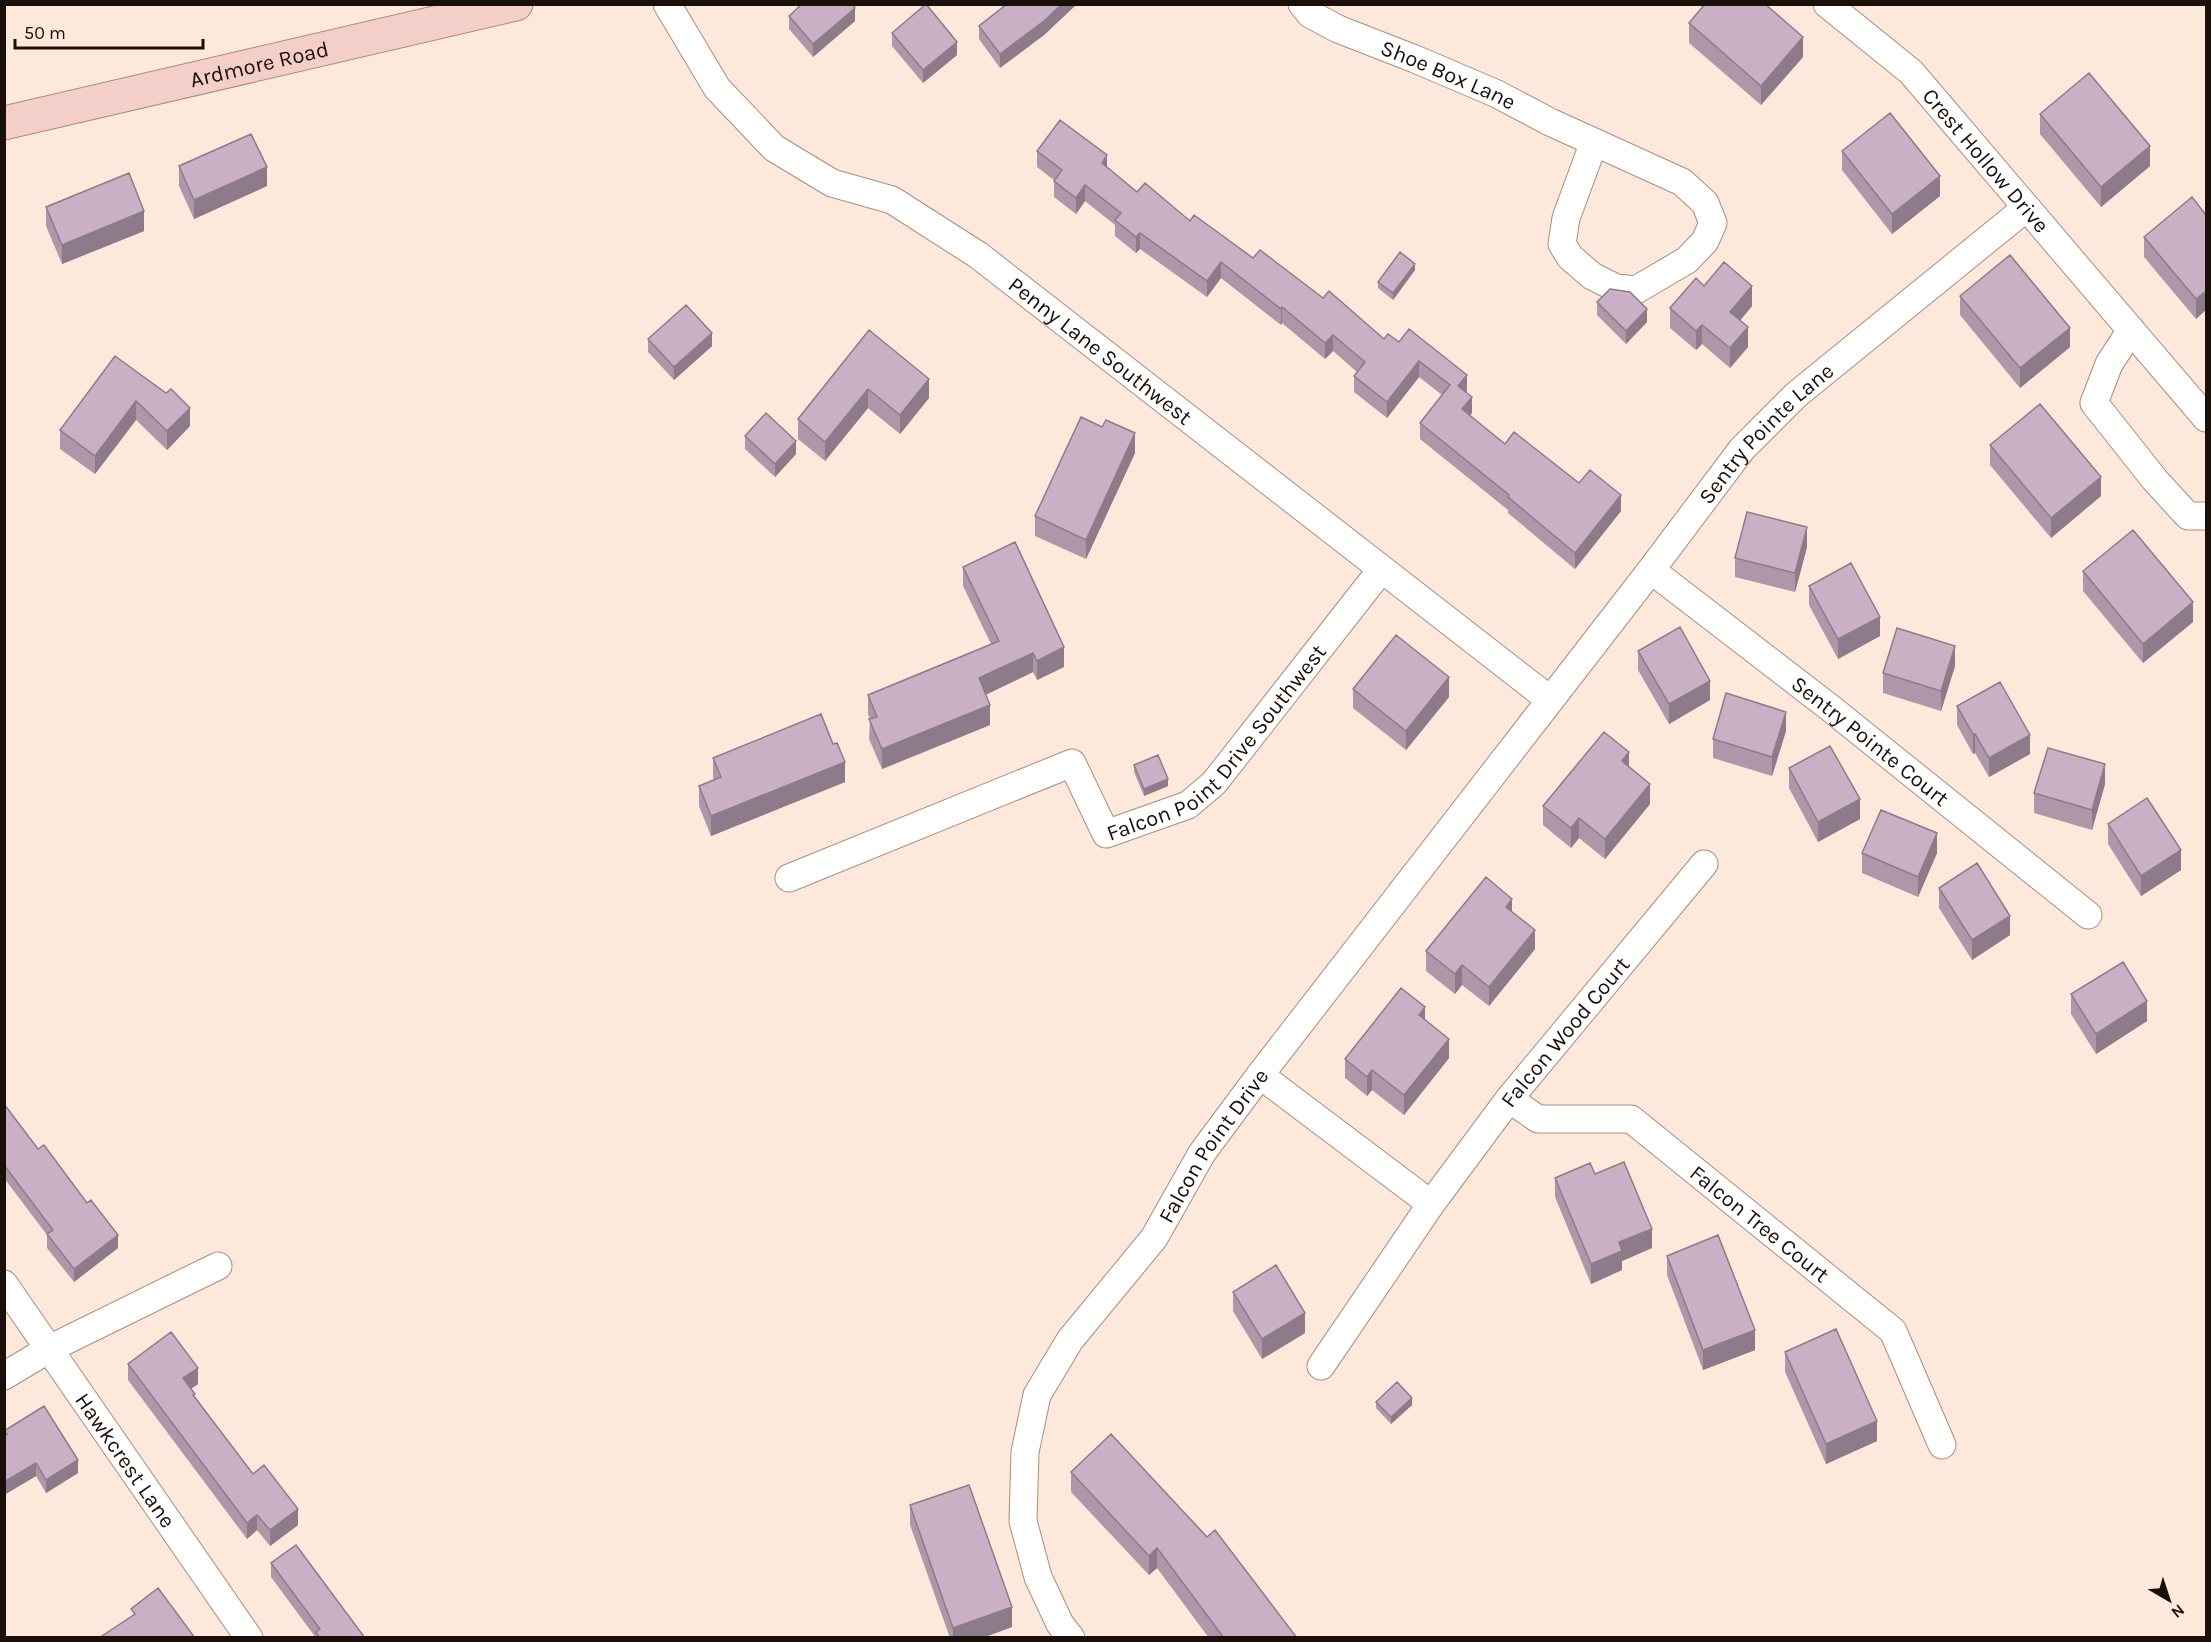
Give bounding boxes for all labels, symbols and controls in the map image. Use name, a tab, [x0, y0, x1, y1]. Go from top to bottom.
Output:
scale bar	[15, 12, 202, 50]
text: 50 m	[24, 22, 66, 44]
street label: Shoe Box Lane	[1377, 35, 1520, 116]
street label: Ardmore Road	[188, 36, 331, 93]
street label: Crest Hollow Drive	[1917, 83, 2054, 238]
street label: Penny Lane Southwest	[1003, 272, 1197, 430]
street label: Sentry Pointe Lane	[1693, 358, 1839, 509]
street label: Falcon Point Drive Southwest	[1103, 639, 1332, 847]
street label: Sentry Pointe Court	[1786, 671, 1954, 812]
street label: Falcon Wood Court	[1496, 952, 1635, 1113]
street label: Falcon Point Drive	[1153, 1064, 1274, 1228]
street label: Falcon Tree Court	[1684, 1160, 1834, 1288]
street label: Hawkcrest Lane	[69, 1388, 181, 1533]
north arrow	[2139, 1570, 2199, 1630]
text: N	[2168, 1600, 2189, 1622]

